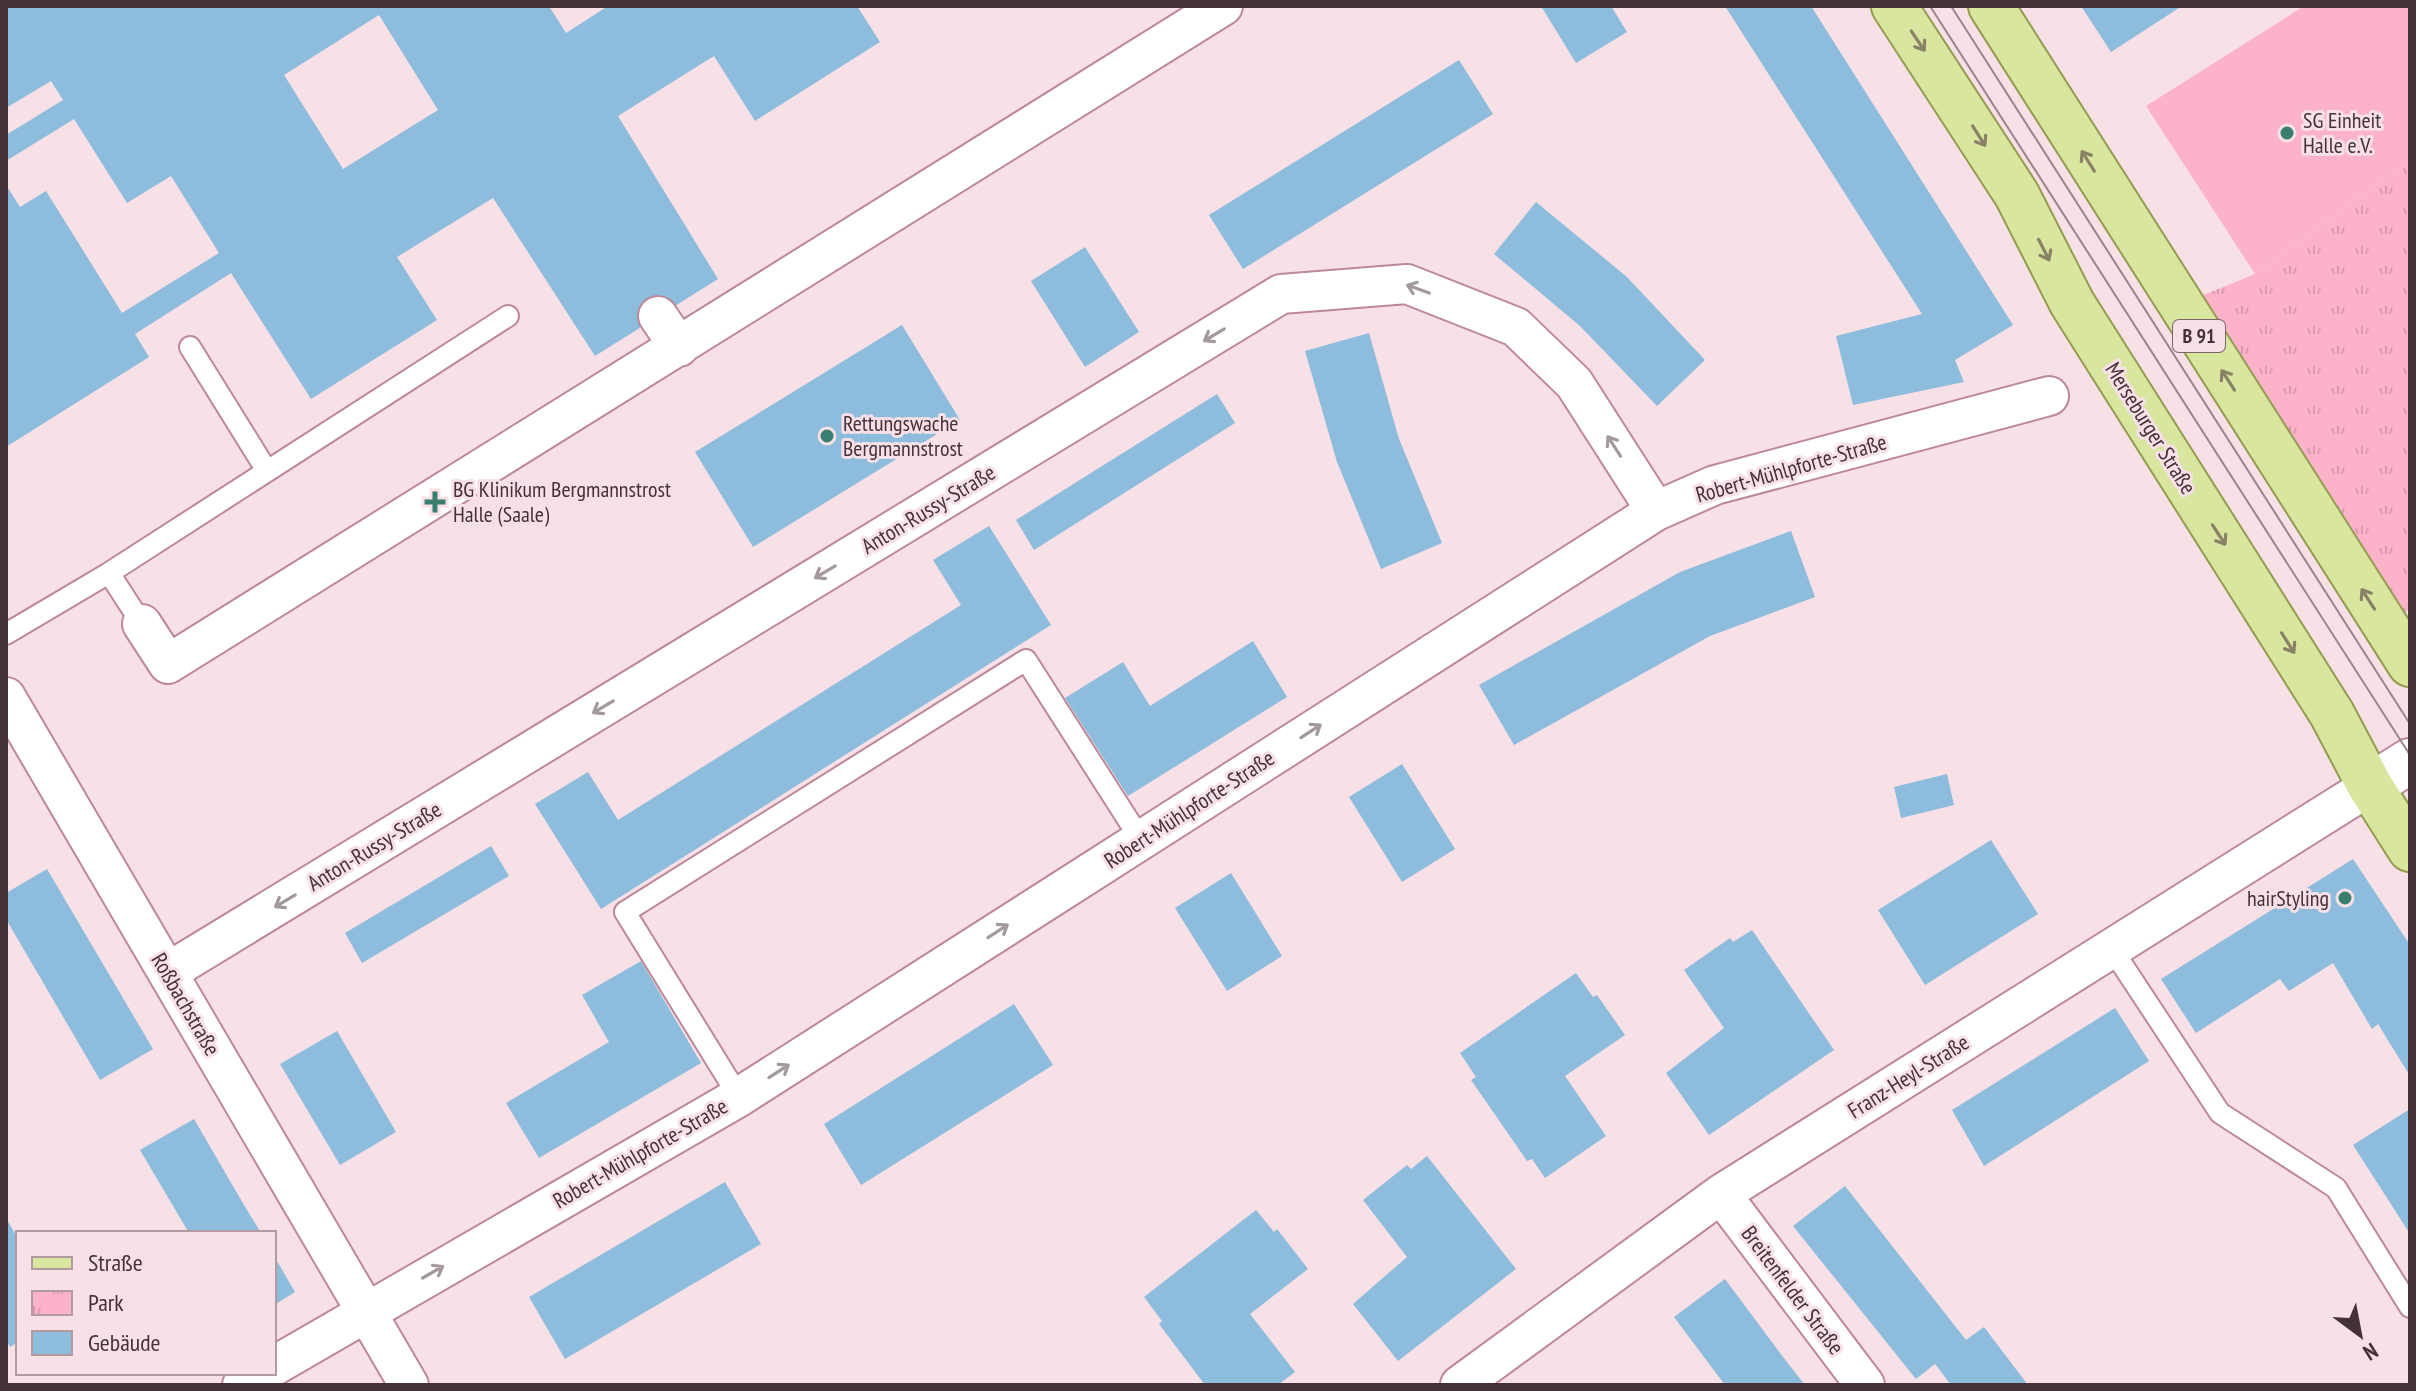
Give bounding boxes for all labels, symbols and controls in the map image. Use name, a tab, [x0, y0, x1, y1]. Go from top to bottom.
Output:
one-way arrow	[1910, 29, 1926, 51]
place label: SG Einheit Halle e.V.	[2303, 106, 2381, 159]
one-way arrow	[1971, 124, 1988, 146]
marker: SG Einheit Halle e.V.	[2278, 124, 2296, 142]
one-way arrow	[2079, 150, 2096, 172]
one-way arrow	[2037, 237, 2052, 261]
one-way arrow	[1406, 281, 1431, 295]
road number: B 91	[2173, 320, 2225, 352]
one-way arrow	[1203, 327, 1226, 343]
street label: Merseburger Straße	[2099, 357, 2203, 499]
one-way arrow	[2219, 369, 2235, 392]
place label: Rettungswache Bergmannstrost	[843, 409, 963, 462]
marker: Rettungswache Bergmannstrost	[818, 427, 836, 445]
street label: Robert-Mühlpforte-Straße	[1692, 427, 1890, 509]
one-way arrow	[1605, 435, 1621, 458]
street label: Anton-Russy-Straße	[856, 458, 1000, 560]
place label: BG Klinikum Bergmannstrost Halle (Saale)	[453, 475, 671, 528]
marker: BG Klinikum Bergmannstrost Halle (Saale)	[424, 491, 446, 513]
one-way arrow	[2211, 523, 2227, 546]
one-way arrow	[814, 564, 837, 580]
one-way arrow	[2359, 588, 2375, 611]
one-way arrow	[2281, 631, 2297, 654]
one-way arrow	[592, 700, 615, 716]
one-way arrow	[1299, 723, 1322, 739]
street label: Robert-Mühlpforte-Straße	[1099, 744, 1279, 874]
street label: Anton-Russy-Straße	[302, 795, 446, 897]
place label: hairStyling	[2247, 884, 2329, 912]
marker: hairStyling	[2336, 889, 2354, 907]
one-way arrow	[274, 893, 297, 909]
one-way arrow	[986, 923, 1008, 940]
street label: Roßbachstraße	[145, 948, 227, 1060]
street label: Franz-Heyl-Straße	[1842, 1028, 1974, 1124]
one-way arrow	[767, 1063, 789, 1080]
street label: Robert-Mühlpforte-Straße	[548, 1092, 732, 1214]
street label: Breitenfelder Straße	[1735, 1220, 1851, 1360]
legend	[16, 1231, 276, 1375]
text: Straße	[88, 1247, 143, 1278]
one-way arrow	[420, 1264, 444, 1279]
text: Park	[88, 1287, 124, 1318]
north arrow	[2320, 1295, 2400, 1375]
text: Gebäude	[88, 1327, 160, 1358]
text: N	[2358, 1337, 2383, 1367]

